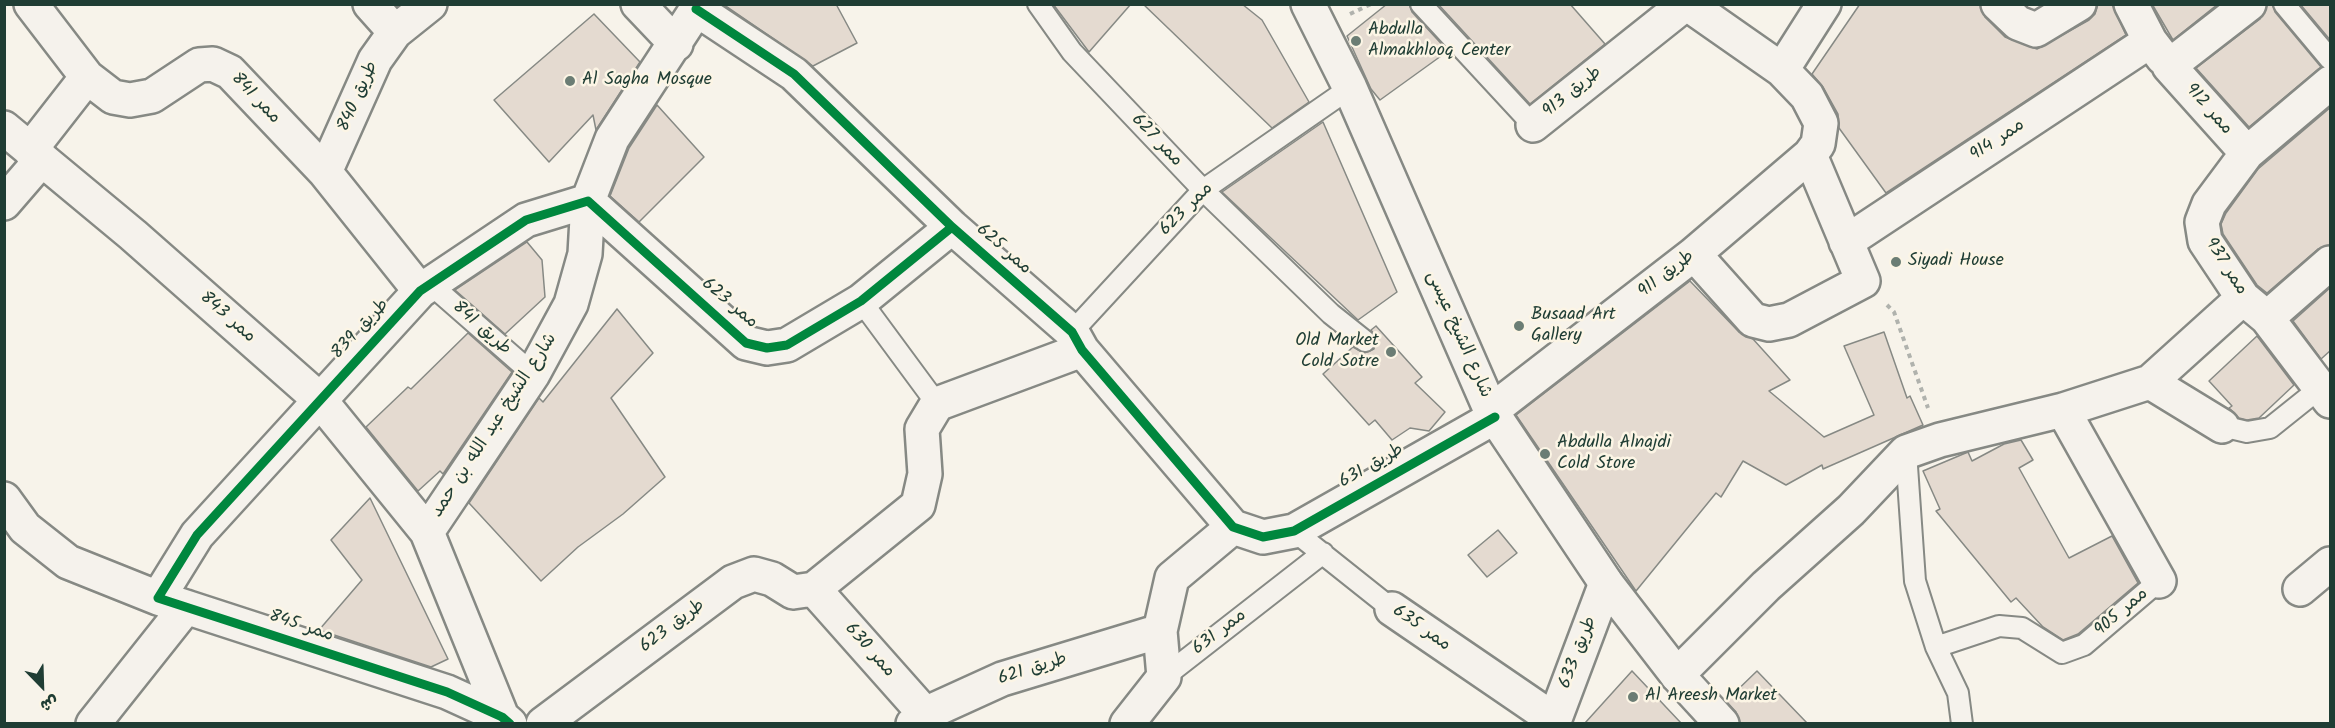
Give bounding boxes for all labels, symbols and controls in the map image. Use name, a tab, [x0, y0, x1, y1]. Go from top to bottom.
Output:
place label: Abdulla Almakhlooq Center	[1368, 20, 1510, 63]
marker: Abdulla Almakhlooq Center	[1349, 34, 1363, 48]
street label: طريق 840	[334, 58, 384, 136]
street label: طريق 913	[1539, 63, 1607, 123]
street label: ممر 841	[225, 69, 285, 129]
place label: Al Sagha Mosque	[582, 70, 712, 92]
marker: Al Sagha Mosque	[563, 74, 577, 88]
street label: ممر 912	[2179, 80, 2237, 140]
street label: ممر 627	[1126, 110, 1186, 172]
street label: ممر 914	[1967, 115, 2029, 167]
street label: ممر 623	[1156, 179, 1218, 241]
street label: ممر 625	[971, 220, 1035, 280]
street label: ممر 937	[2199, 234, 2251, 300]
street label: طريق 911	[1635, 246, 1699, 304]
place label: Siyadi House	[1908, 251, 2004, 273]
marker: Siyadi House	[1889, 255, 1903, 269]
street label: شارع الشيخ عيسى	[1420, 268, 1496, 402]
street label: ممر 623	[696, 274, 762, 334]
street label: ممر 843	[194, 288, 260, 348]
street label: طريق 839	[328, 295, 394, 365]
street label: طريق 841	[447, 297, 515, 361]
place label: Busaad Art Gallery	[1531, 305, 1616, 348]
marker: Busaad Art Gallery	[1512, 319, 1526, 333]
street label: شارع الشيخ عبد الله بن حمد	[427, 330, 563, 522]
place label: Old Market Cold Sotre	[1295, 331, 1379, 374]
marker: Old Market Cold Sotre	[1384, 345, 1398, 359]
place label: Abdulla Alnajdi Cold Store	[1557, 433, 1671, 476]
street label: طريق 631	[1336, 440, 1408, 494]
marker: Abdulla Alnajdi Cold Store	[1538, 447, 1552, 461]
street label: ممر 905	[2091, 584, 2153, 642]
street label: طريق 623	[636, 596, 710, 658]
street label: ممر 635	[1388, 601, 1454, 657]
street label: ممر 631	[1189, 605, 1251, 661]
street label: ممر 845	[266, 606, 336, 648]
street label: طريق 633	[1555, 614, 1603, 692]
street label: ممر 630	[839, 619, 899, 683]
street label: طريق 621	[996, 649, 1070, 691]
north arrow	[12, 656, 72, 716]
place label: Al Areesh Market	[1645, 686, 1777, 708]
text: ش	[36, 688, 62, 718]
marker: Al Areesh Market	[1626, 690, 1640, 704]

